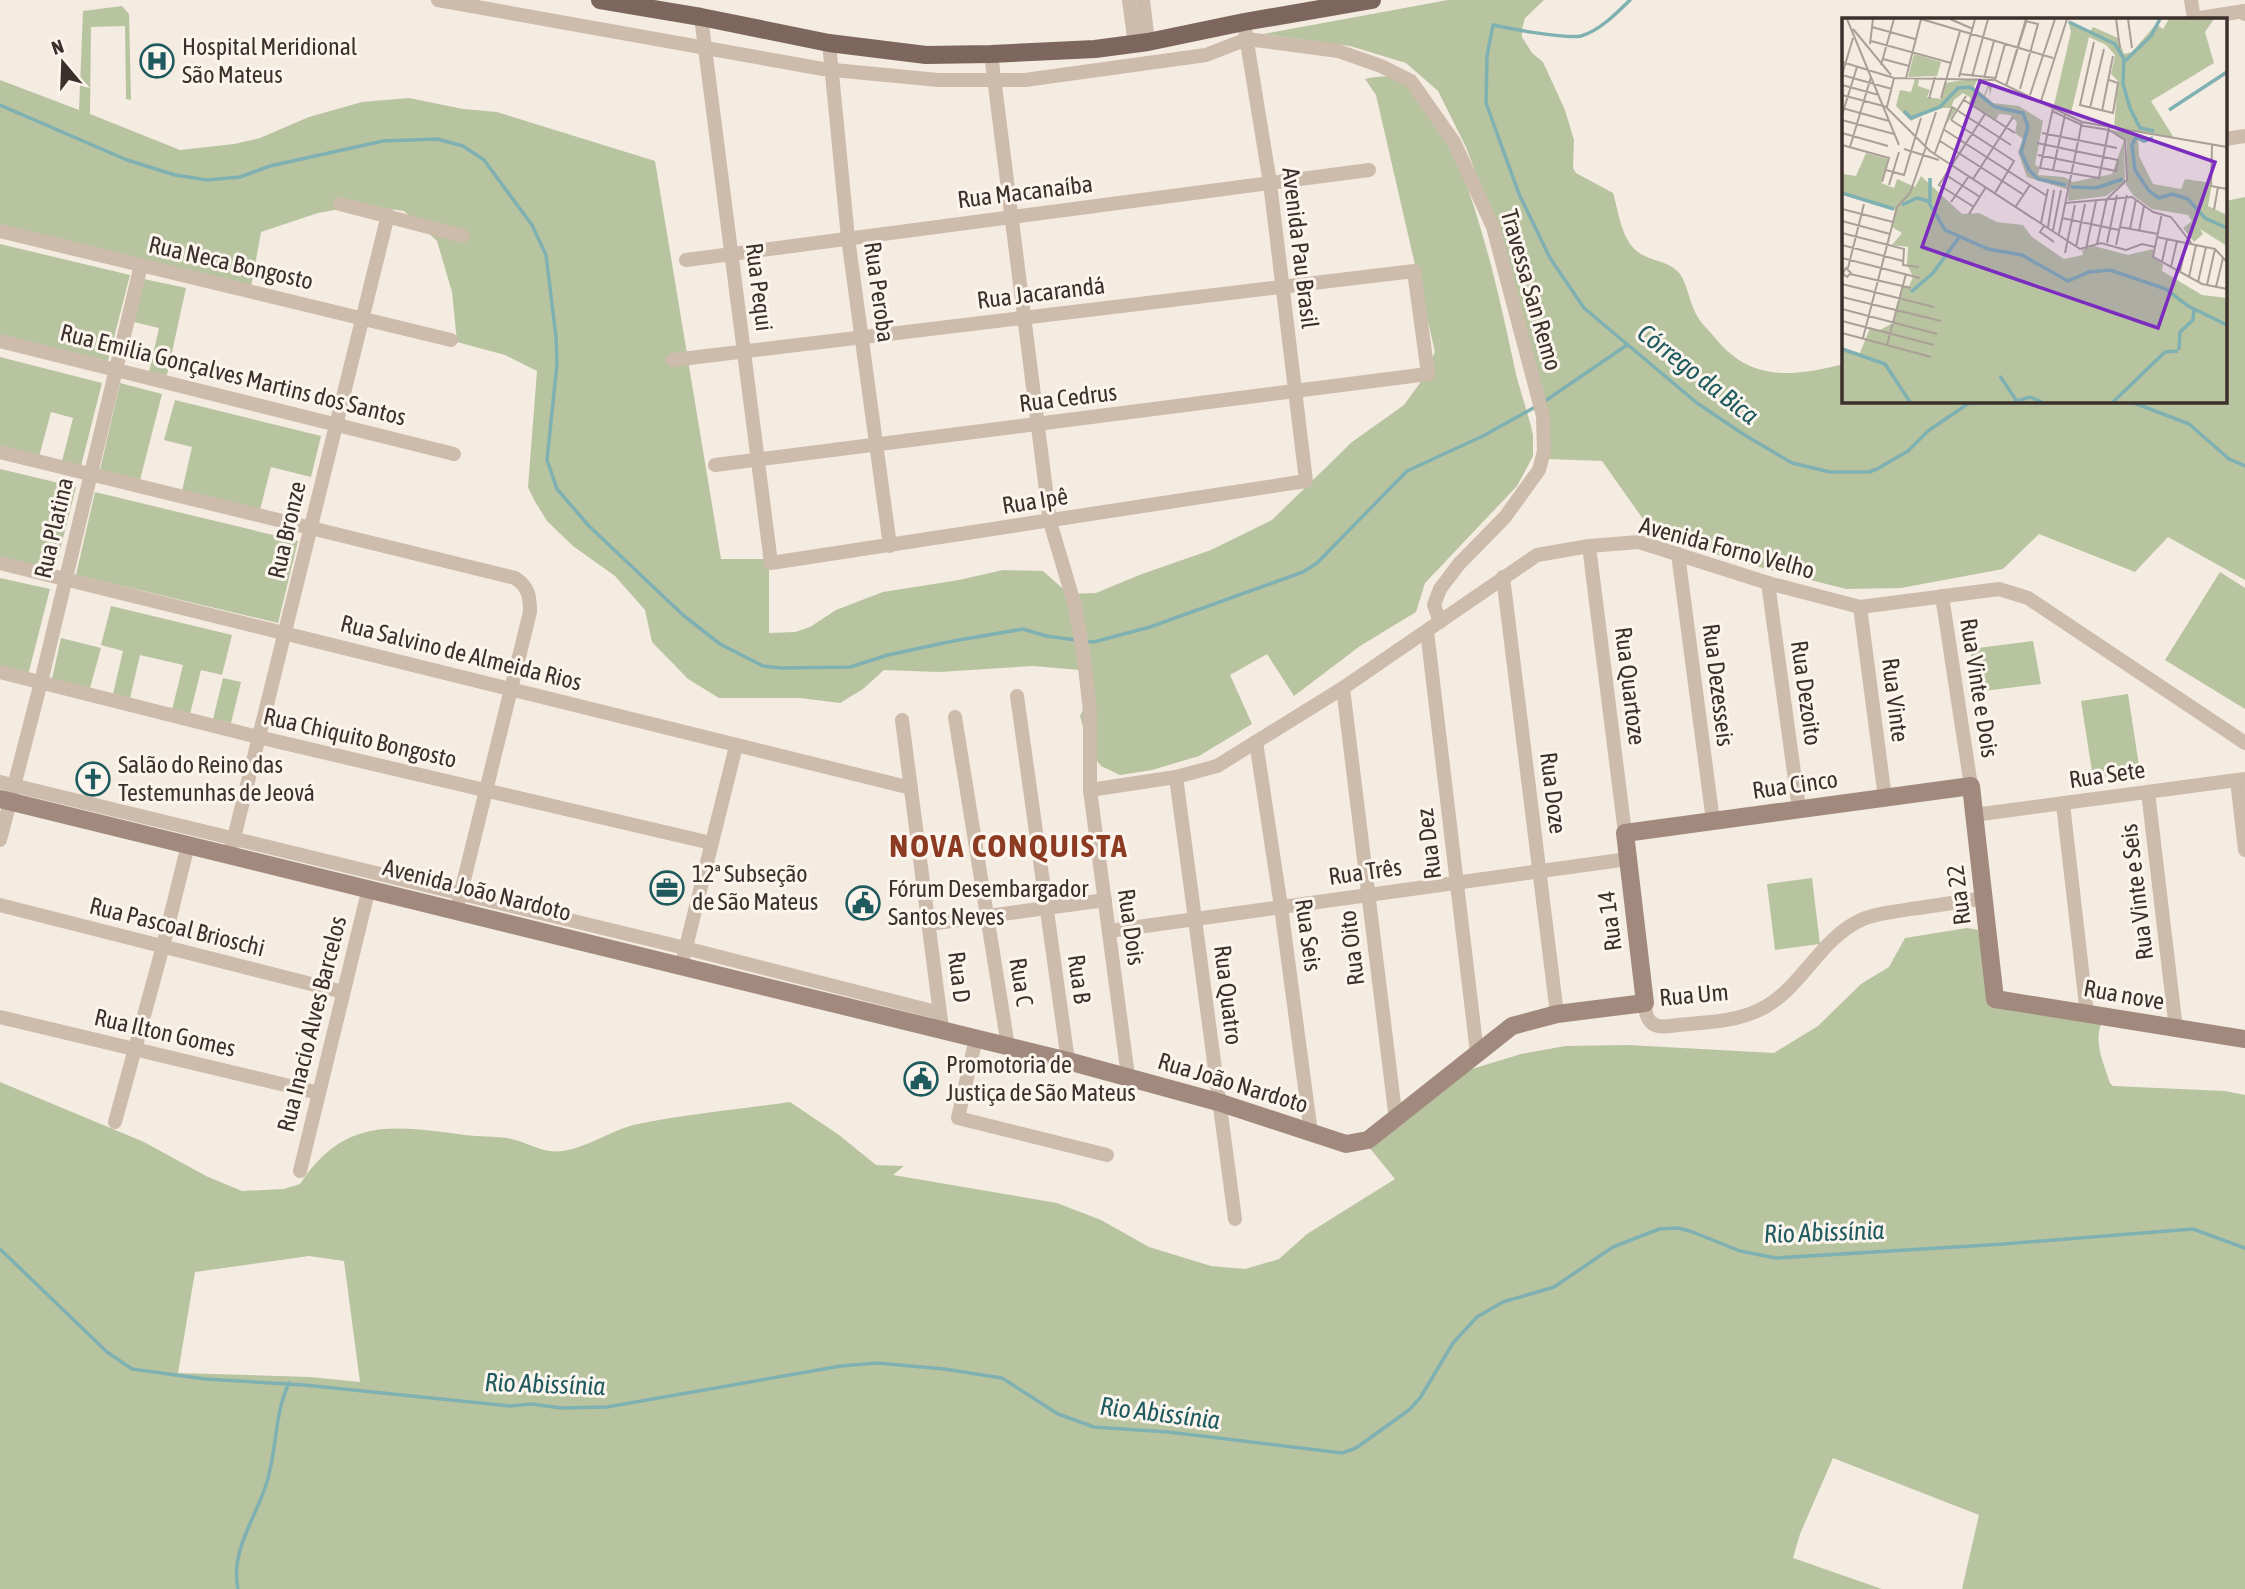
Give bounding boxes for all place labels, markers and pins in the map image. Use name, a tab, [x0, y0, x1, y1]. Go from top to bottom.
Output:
place label: Hospital Meridional São Mateus	[182, 33, 358, 88]
hospital icon: Hospital Meridional São Mateus	[138, 42, 176, 80]
place label: Salão do Reino das Testemunhas de Jeová	[118, 751, 315, 806]
church icon: Salão do Reino das Testemunhas de Jeová	[74, 760, 112, 798]
place label: 12ª Subseção de São Mateus	[692, 860, 818, 915]
office icon: 12ª Subseção de São Mateus	[648, 869, 686, 907]
place label: Fórum Desembargador Santos Neves	[888, 875, 1089, 930]
public building icon: Fórum Desembargador Santos Neves	[844, 884, 882, 922]
place label: Promotoria de Justiça de São Mateus	[946, 1051, 1136, 1106]
public building icon: Promotoria de Justiça de São Mateus	[902, 1060, 940, 1098]

